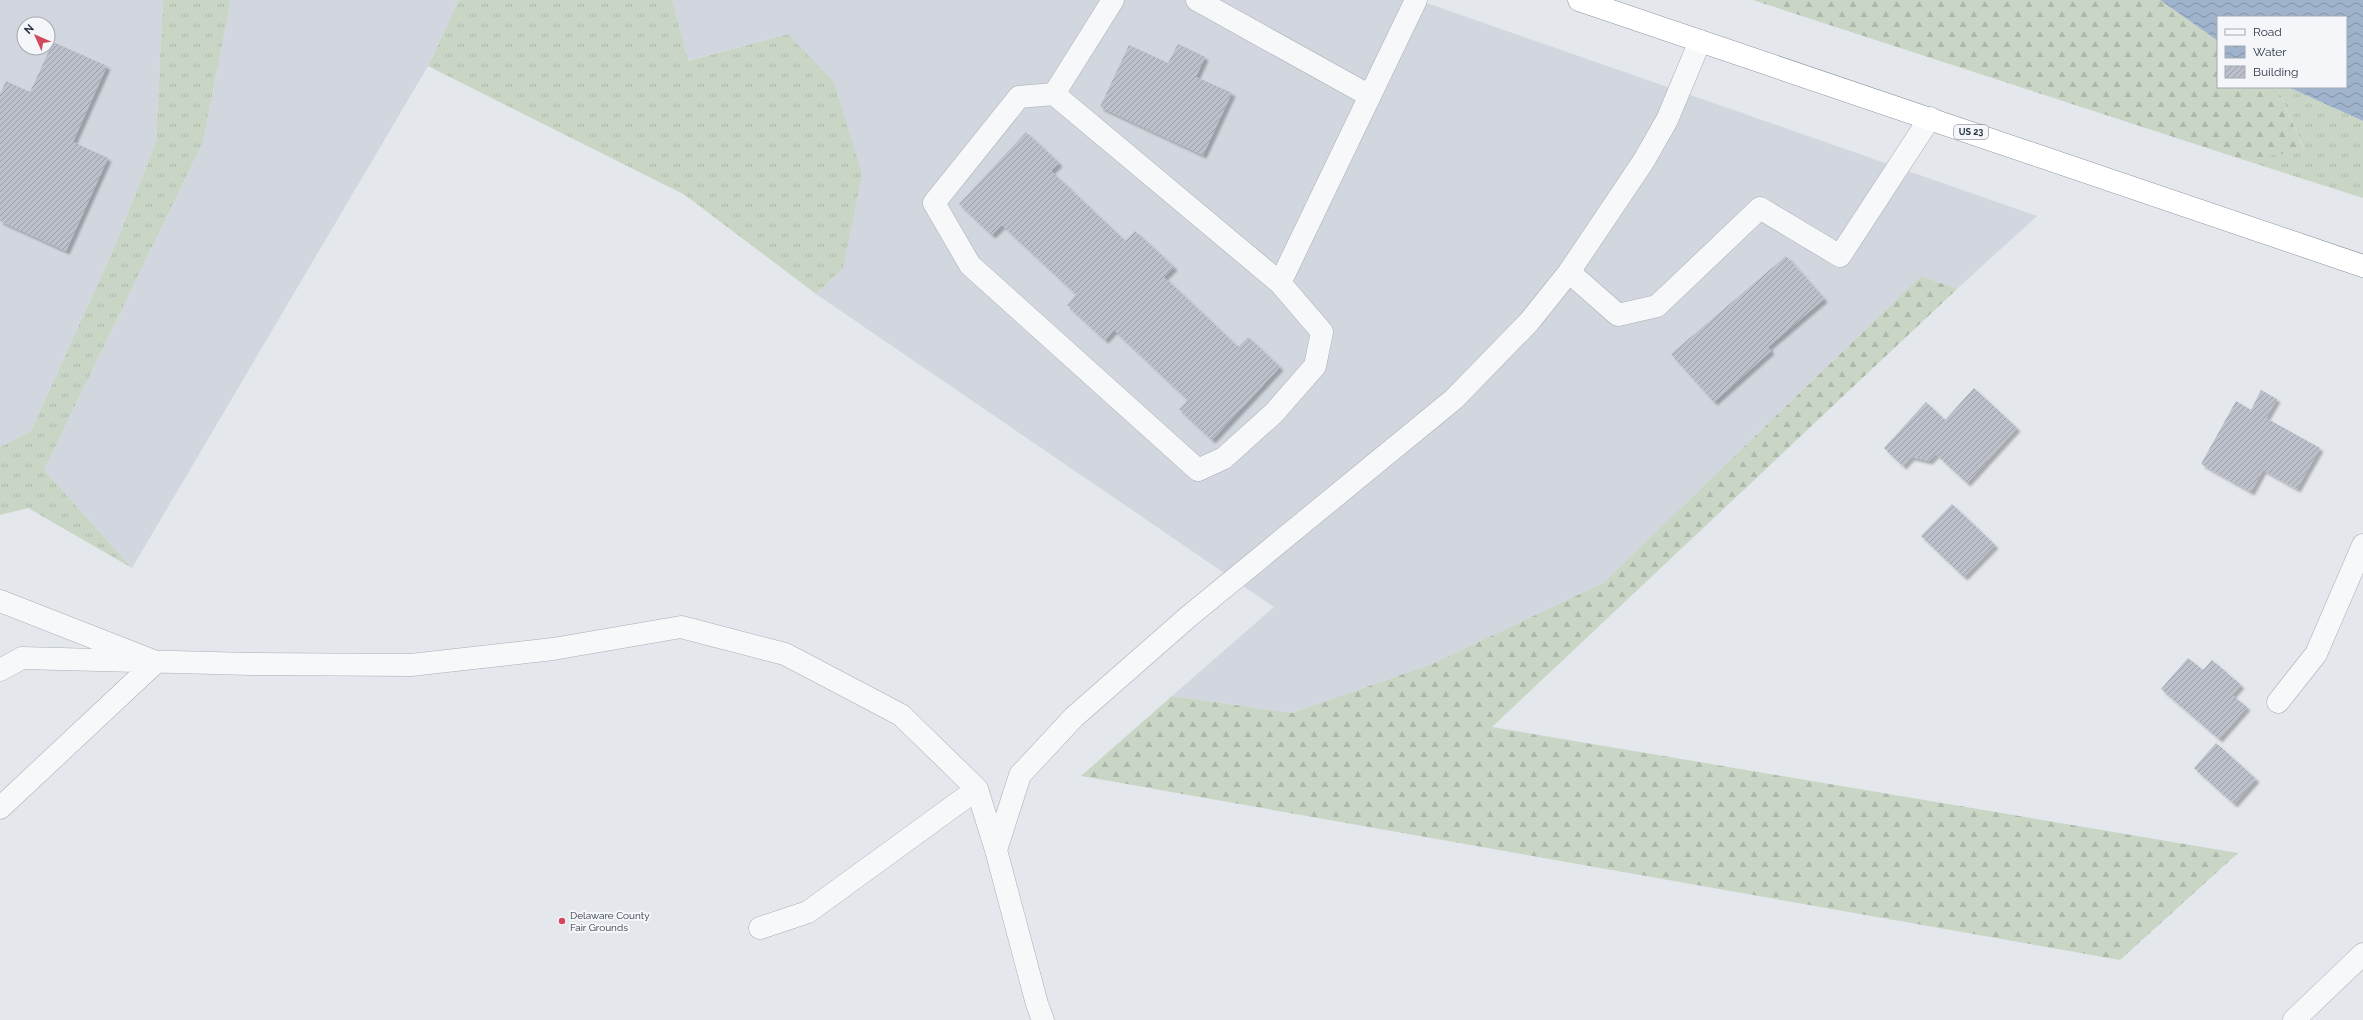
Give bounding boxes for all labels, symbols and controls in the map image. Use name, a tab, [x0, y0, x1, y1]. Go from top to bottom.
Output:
north arrow	[16, 16, 56, 56]
legend	[2217, 16, 2347, 88]
text: N	[22, 22, 37, 37]
text: Road	[2253, 25, 2282, 39]
text: Water	[2253, 45, 2287, 59]
text: Building	[2253, 65, 2299, 79]
road number: US 23	[1954, 125, 1988, 139]
place label: Delaware County Fair Grounds	[570, 910, 650, 933]
marker: Delaware County Fair Grounds	[557, 916, 567, 926]

